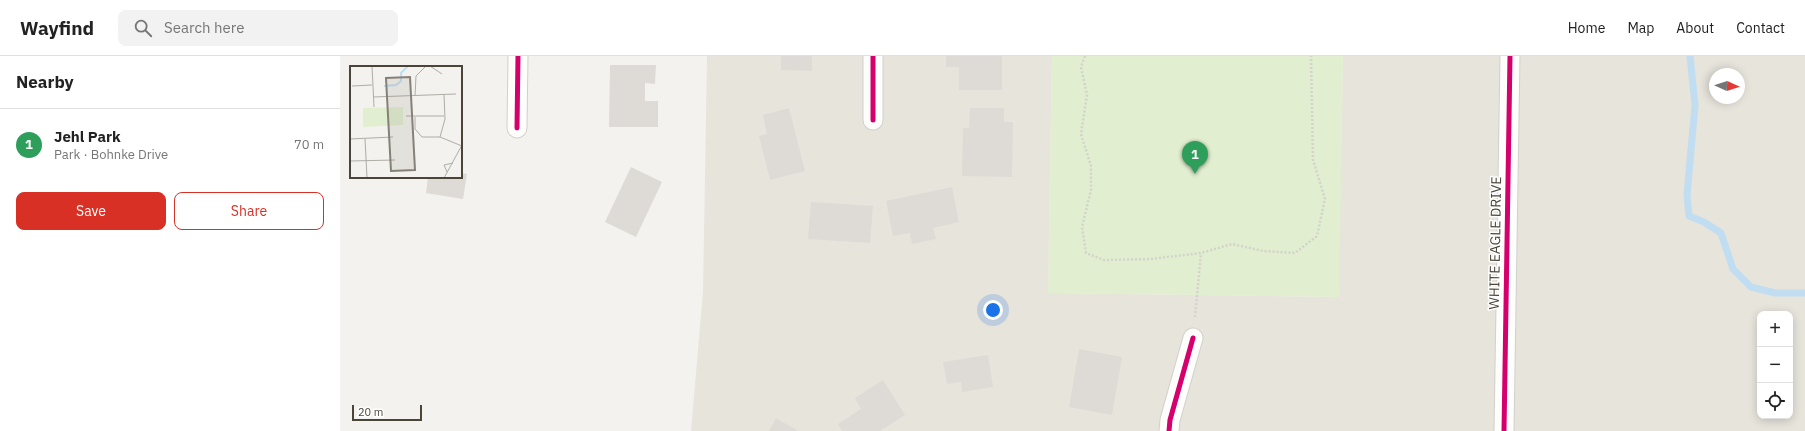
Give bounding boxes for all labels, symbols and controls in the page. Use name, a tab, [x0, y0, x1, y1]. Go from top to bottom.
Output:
search box	[118, 10, 398, 46]
text: Wayfind	[20, 16, 94, 40]
icon: search	[132, 17, 154, 39]
text: Search here	[164, 18, 244, 37]
text: Home	[1568, 19, 1605, 37]
text: Map	[1627, 19, 1654, 37]
text: About	[1676, 19, 1714, 37]
text: Contact	[1736, 19, 1785, 37]
inset map	[350, 66, 462, 178]
north arrow	[1709, 68, 1745, 104]
text: Nearby	[16, 71, 74, 93]
text: Jehl Park	[54, 127, 121, 146]
text: 1	[25, 136, 33, 153]
text: 70 m	[294, 136, 324, 153]
pin: 1	[1182, 141, 1208, 174]
text: Park · Bohnke Drive	[54, 146, 168, 163]
street label: WHITE EAGLE DRIVE	[1485, 176, 1505, 310]
button: Save	[16, 192, 166, 230]
button: Share	[174, 192, 324, 230]
your location	[983, 300, 1003, 320]
map controls	[1757, 311, 1793, 419]
button: +	[1757, 311, 1793, 347]
button: −	[1757, 347, 1793, 383]
button: locate	[1757, 383, 1793, 419]
scale bar	[352, 403, 422, 422]
text: 20 m	[358, 405, 383, 419]

